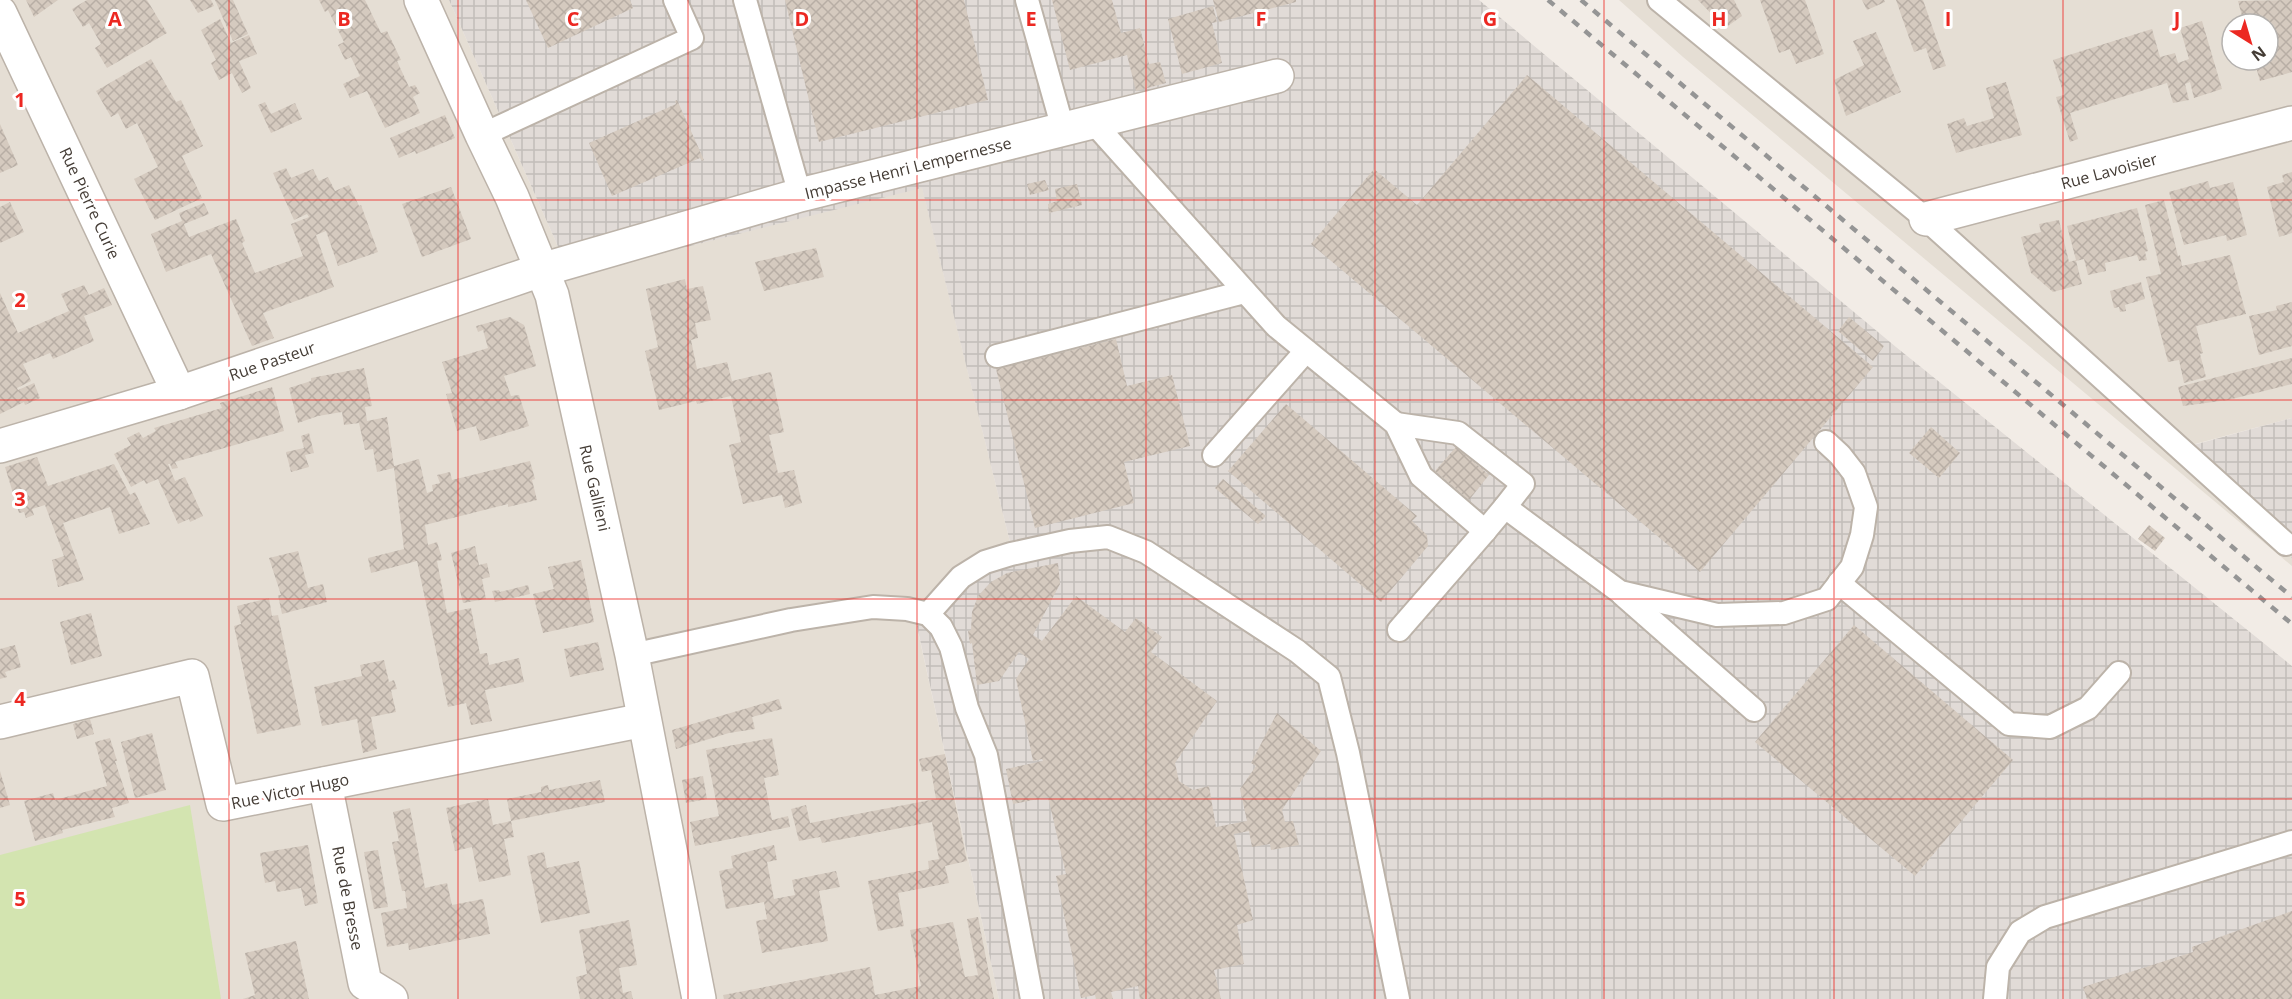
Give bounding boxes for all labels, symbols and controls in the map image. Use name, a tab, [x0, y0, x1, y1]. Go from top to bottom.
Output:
text: A	[108, 5, 122, 32]
text: B	[337, 5, 351, 32]
text: C	[567, 5, 580, 32]
text: D	[795, 5, 809, 32]
text: E	[1025, 5, 1037, 32]
text: F	[1256, 5, 1266, 32]
text: G	[1483, 5, 1497, 32]
text: H	[1711, 5, 1727, 32]
text: I	[1945, 5, 1951, 32]
text: J	[2172, 5, 2180, 32]
north arrow	[2220, 12, 2280, 72]
text: N	[2247, 41, 2271, 67]
text: 1	[14, 86, 26, 113]
street label: Impasse Henri Lempernesse	[802, 132, 1014, 204]
street label: Rue Pierre Curie	[54, 143, 126, 263]
street label: Rue Lavoisier	[2058, 147, 2160, 194]
text: 2	[14, 286, 26, 313]
street label: Rue Pasteur	[226, 336, 319, 386]
street label: Rue Gallieni	[574, 443, 616, 533]
text: 3	[14, 485, 26, 512]
text: 4	[14, 685, 26, 712]
street label: Rue Victor Hugo	[229, 768, 351, 814]
street label: Rue de Bresse	[327, 844, 369, 952]
text: 5	[14, 885, 26, 912]

